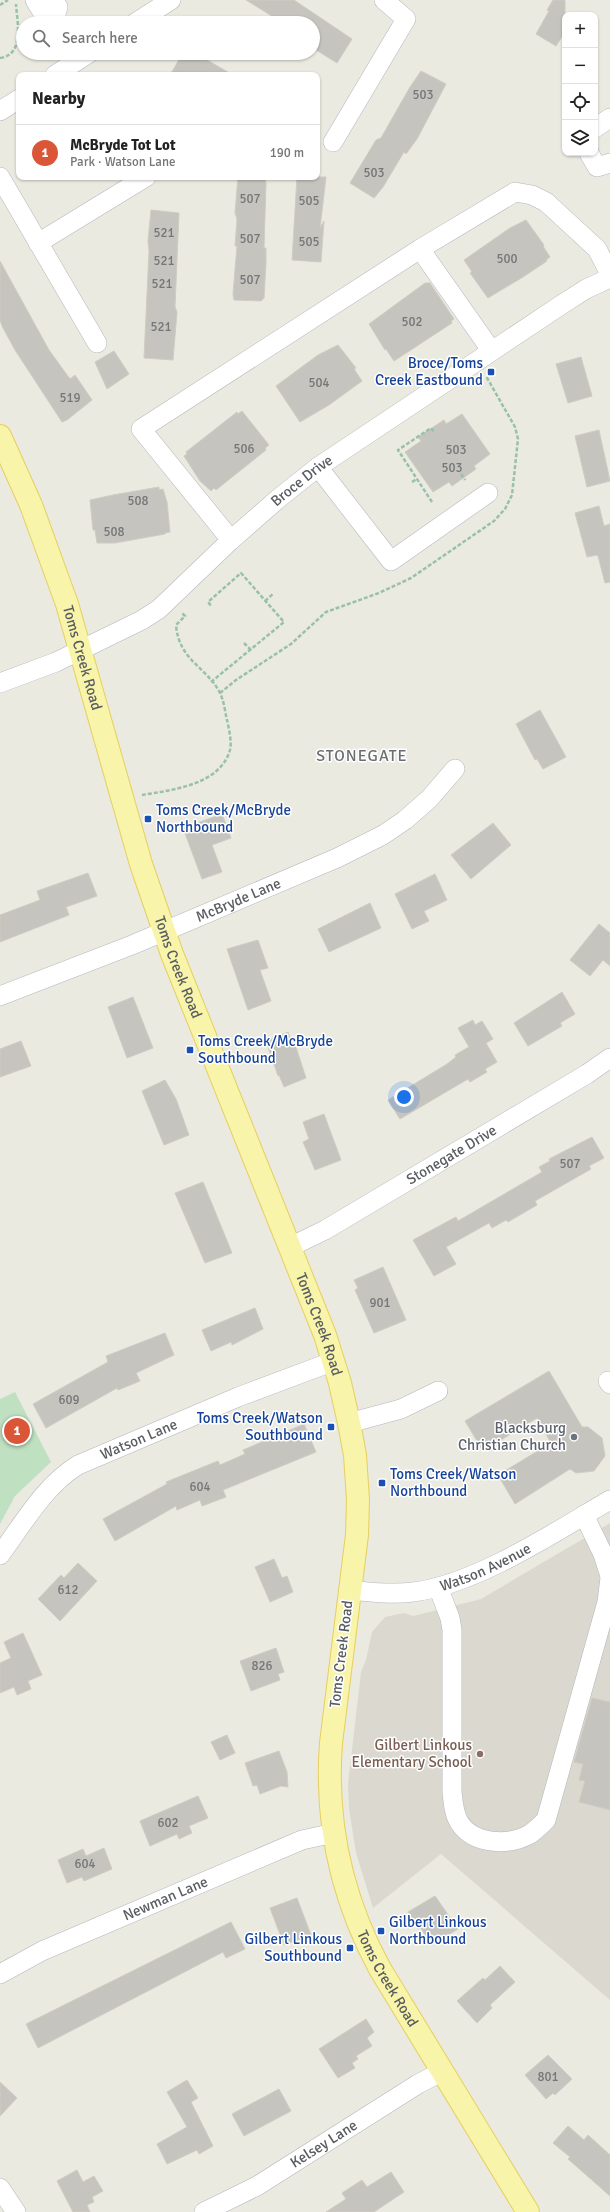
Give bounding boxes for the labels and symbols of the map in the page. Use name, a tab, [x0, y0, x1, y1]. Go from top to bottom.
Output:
house number: 503	[412, 87, 434, 103]
house number: 503	[363, 165, 385, 181]
house number: 507	[239, 191, 261, 207]
house number: 505	[298, 193, 320, 209]
house number: 521	[153, 225, 175, 241]
house number: 507	[239, 231, 261, 247]
house number: 505	[298, 234, 320, 250]
house number: 500	[496, 251, 518, 267]
house number: 521	[153, 253, 175, 269]
house number: 507	[239, 272, 261, 288]
house number: 521	[151, 276, 173, 292]
house number: 502	[401, 314, 423, 330]
house number: 521	[150, 319, 172, 335]
place label: Broce/Toms Creek Eastbound	[375, 354, 483, 389]
marker: Broce/Toms Creek Eastbound	[486, 367, 496, 377]
house number: 504	[308, 375, 330, 391]
house number: 519	[59, 390, 81, 406]
house number: 506	[233, 441, 255, 457]
house number: 503	[445, 442, 467, 458]
street label: Broce Drive	[267, 451, 336, 510]
house number: 503	[441, 460, 463, 476]
house number: 508	[127, 493, 149, 509]
house number: 508	[103, 524, 125, 540]
street label: Toms Creek Road	[59, 603, 106, 712]
district label: STONEGATE	[316, 746, 408, 766]
place label: Toms Creek/McBryde Northbound	[156, 801, 291, 836]
marker: Toms Creek/McBryde Northbound	[143, 814, 153, 824]
street label: McBryde Lane	[193, 874, 284, 926]
street label: Toms Creek Road	[151, 914, 206, 1021]
place label: Toms Creek/McBryde Southbound	[198, 1032, 333, 1067]
marker: Toms Creek/McBryde Southbound	[185, 1045, 195, 1055]
your location	[394, 1087, 414, 1107]
street label: Stonegate Drive	[403, 1121, 500, 1189]
house number: 507	[559, 1156, 581, 1172]
street label: Toms Creek Road	[292, 1270, 346, 1378]
house number: 901	[369, 1295, 391, 1311]
house number: 609	[58, 1392, 80, 1408]
place label: Toms Creek/Watson Southbound	[197, 1409, 323, 1444]
street label: Watson Lane	[98, 1415, 180, 1463]
pin: 1	[4, 1416, 30, 1446]
place label: Blacksburg Christian Church	[458, 1419, 566, 1454]
marker: Toms Creek/Watson Southbound	[326, 1422, 336, 1432]
marker: Blacksburg Christian Church	[569, 1432, 579, 1442]
place label: Toms Creek/Watson Northbound	[390, 1465, 516, 1500]
marker: Toms Creek/Watson Northbound	[377, 1478, 387, 1488]
house number: 604	[189, 1479, 211, 1495]
street label: Watson Avenue	[438, 1539, 534, 1595]
house number: 612	[57, 1582, 79, 1598]
street label: Toms Creek Road	[325, 1599, 357, 1709]
house number: 826	[251, 1658, 273, 1674]
place label: Gilbert Linkous Elementary School	[351, 1736, 472, 1771]
marker: Gilbert Linkous Elementary School	[475, 1749, 485, 1759]
house number: 602	[157, 1815, 179, 1831]
house number: 604	[74, 1856, 96, 1872]
street label: Newman Lane	[120, 1872, 210, 1924]
place label: Gilbert Linkous Northbound	[389, 1913, 487, 1948]
marker: Gilbert Linkous Northbound	[376, 1926, 386, 1936]
street label: Toms Creek Road	[353, 1927, 422, 2030]
place label: Gilbert Linkous Southbound	[244, 1930, 342, 1965]
marker: Gilbert Linkous Southbound	[345, 1943, 355, 1953]
house number: 801	[537, 2069, 559, 2085]
street label: Kelsey Lane	[287, 2116, 361, 2172]

